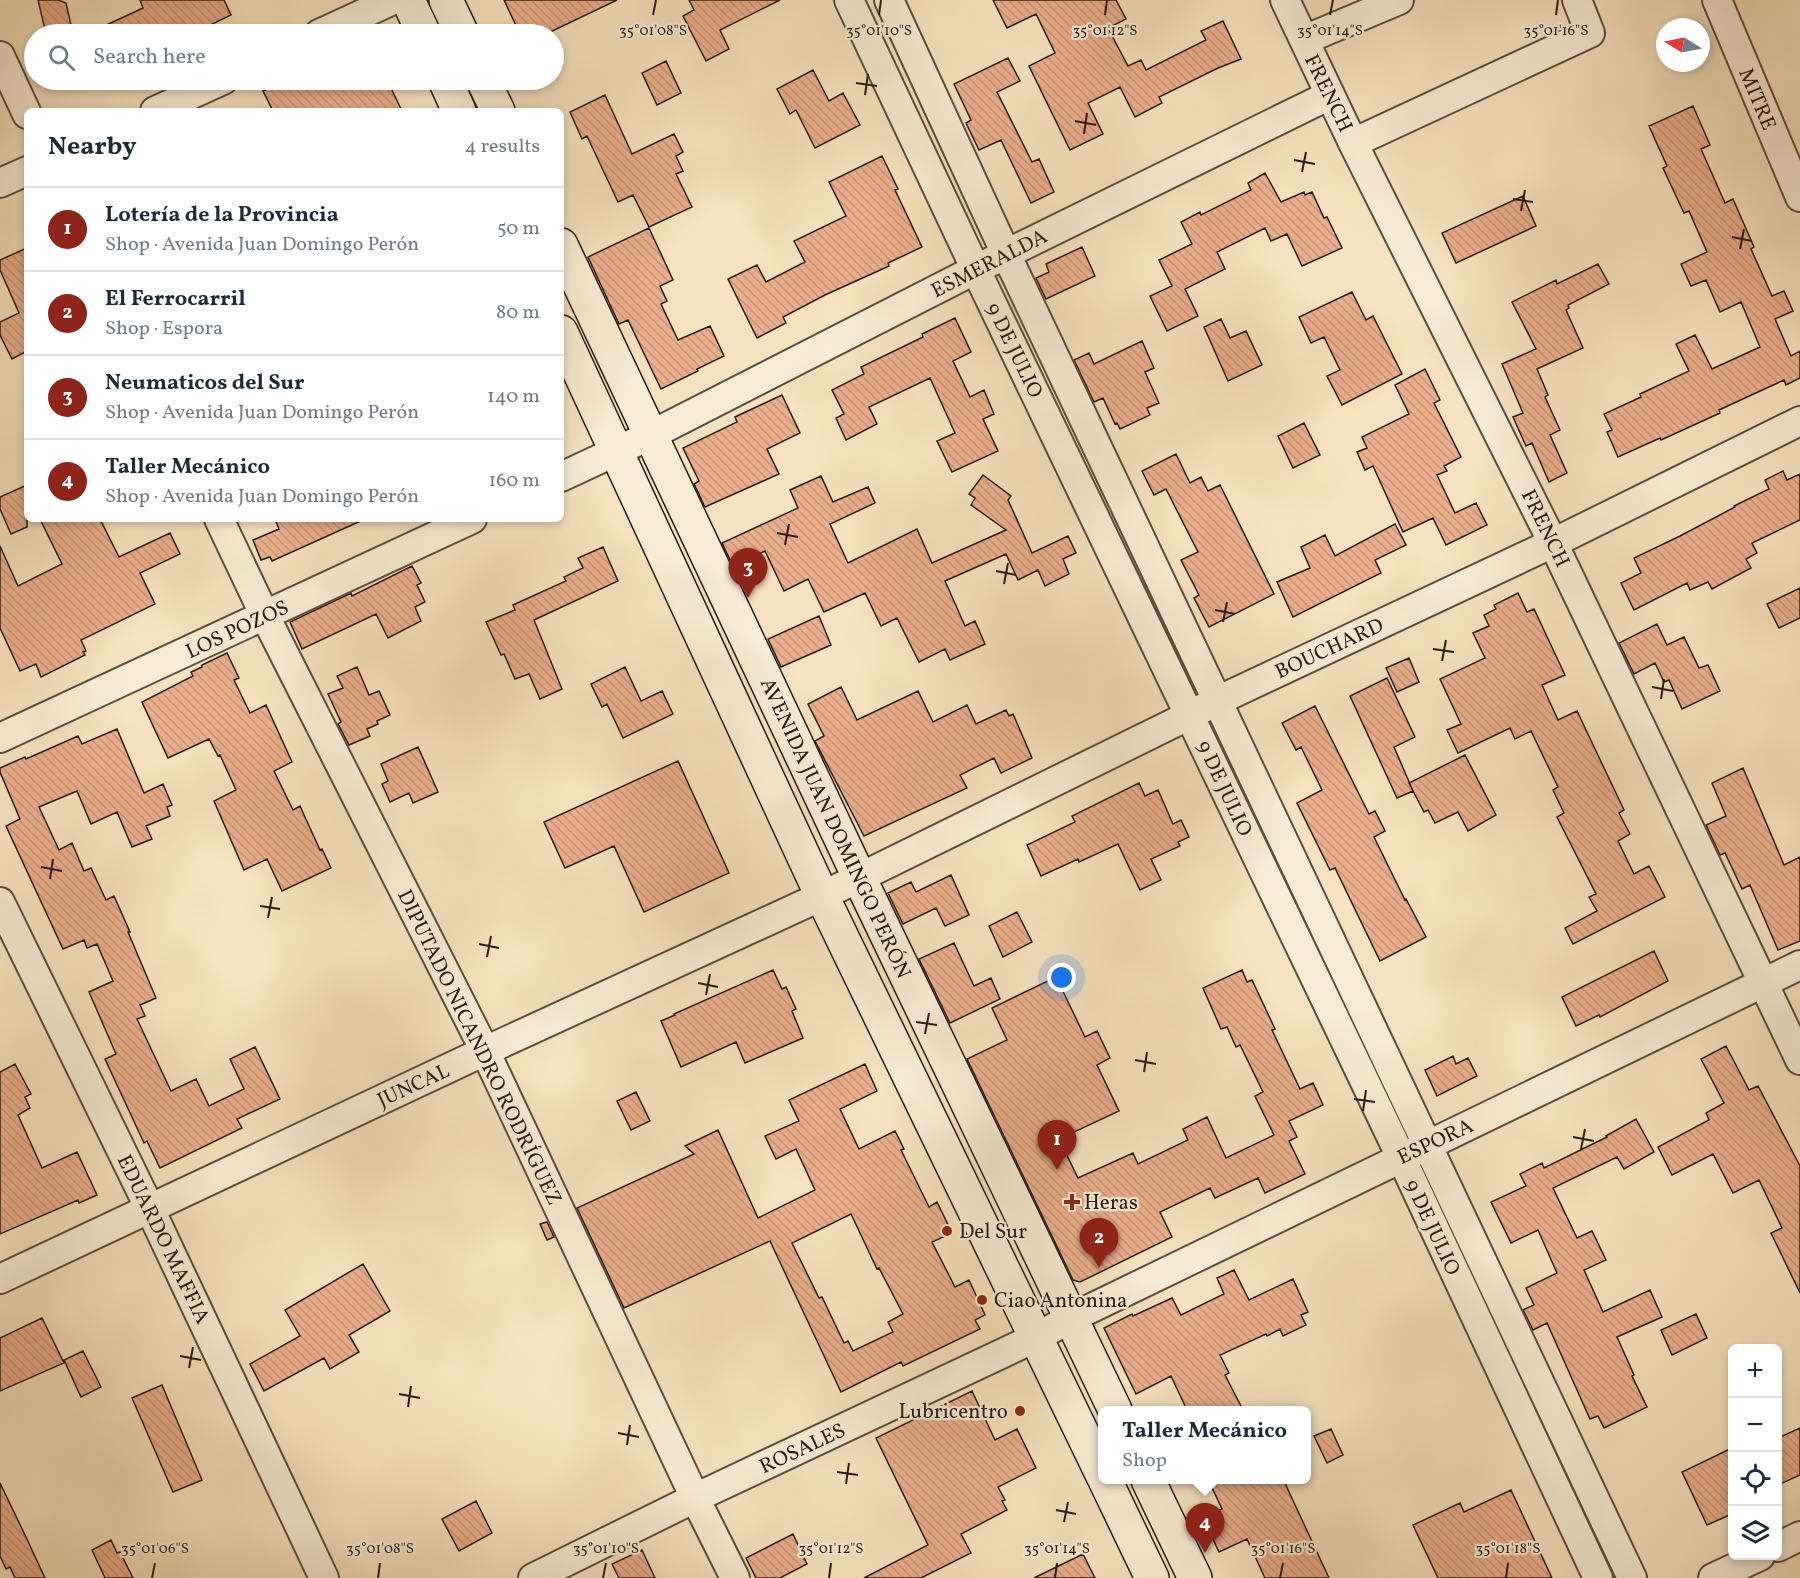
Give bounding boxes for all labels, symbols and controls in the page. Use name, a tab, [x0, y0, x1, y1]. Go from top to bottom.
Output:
north arrow	[1656, 18, 1710, 72]
text: 35°01'08"S	[619, 21, 687, 42]
text: 35°01'10"S	[846, 21, 912, 42]
text: 35°01'12"S	[1072, 21, 1138, 42]
text: 35°01'14"S	[1297, 21, 1363, 42]
text: 35°01'16"S	[1523, 21, 1589, 42]
search box	[24, 24, 564, 90]
icon: search	[45, 41, 78, 74]
text: Search here	[93, 42, 206, 73]
street label: FRENCH	[1296, 50, 1359, 138]
street label: MITRE	[1731, 64, 1783, 135]
text: Nearby	[48, 129, 137, 165]
text: 4 results	[465, 133, 540, 161]
text: Lotería de la Provincia	[105, 200, 339, 231]
text: 1	[63, 215, 72, 243]
text: 50 m	[497, 215, 540, 243]
street label: ESMERALDA	[927, 222, 1053, 306]
text: Shop · Avenida Juan Domingo Perón	[105, 231, 419, 259]
text: El Ferrocarril	[105, 284, 246, 315]
street label: 9 DE JULIO	[978, 298, 1049, 403]
text: 2	[62, 299, 73, 327]
text: 80 m	[496, 299, 540, 327]
text: Shop · Espora	[105, 315, 223, 343]
text: Neumaticos del Sur	[105, 368, 304, 399]
text: 3	[62, 383, 73, 411]
text: 140 m	[487, 383, 540, 411]
text: Shop · Avenida Juan Domingo Perón	[105, 399, 419, 427]
text: Taller Mecánico	[105, 452, 270, 483]
text: 4	[61, 467, 74, 495]
text: 160 m	[488, 467, 540, 495]
text: Shop · Avenida Juan Domingo Perón	[105, 483, 419, 511]
street label: FRENCH	[1513, 485, 1576, 573]
pin: 3	[728, 548, 768, 598]
street label: LOS POZOS	[181, 594, 294, 667]
street label: BOUCHARD	[1271, 612, 1389, 687]
street label: AVENIDA JUAN DOMINGO PERÓN	[752, 674, 917, 984]
street label: 9 DE JULIO	[1189, 736, 1259, 841]
street label: DIPUTADO NICANDRO RODRÍGUEZ	[389, 885, 568, 1210]
your location	[1047, 963, 1076, 992]
street label: JUNCAL	[373, 1057, 455, 1116]
street label: ESPORA	[1393, 1112, 1479, 1173]
pin: 1	[1038, 1120, 1076, 1170]
street label: EDUARDO MAFFIA	[109, 1150, 216, 1330]
street label: 9 DE JULIO	[1397, 1175, 1467, 1280]
place label: Heras	[1084, 1189, 1138, 1218]
marker: Heras	[1065, 1195, 1079, 1209]
place label: Del Sur	[959, 1218, 1027, 1247]
pin: 2	[1080, 1218, 1118, 1268]
marker: Del Sur	[940, 1224, 954, 1238]
place label: Ciao Antonina	[994, 1287, 1127, 1316]
marker: Ciao Antonina	[975, 1293, 989, 1307]
map controls	[1728, 1344, 1782, 1560]
button: +	[1728, 1344, 1782, 1398]
place label: Lubricentro	[899, 1398, 1008, 1427]
button: −	[1728, 1398, 1782, 1452]
marker: Lubricentro	[1013, 1404, 1027, 1418]
popup	[1098, 1406, 1311, 1484]
text: Taller Mecánico	[1122, 1416, 1287, 1447]
street label: ROSALES	[755, 1417, 850, 1482]
text: Shop	[1122, 1447, 1167, 1475]
button: locate	[1728, 1452, 1782, 1506]
pin: 4	[1186, 1504, 1224, 1553]
button: layers	[1728, 1506, 1782, 1560]
text: 35°01'06"S	[121, 1539, 189, 1560]
text: 35°01'08"S	[346, 1539, 414, 1560]
text: 35°01'10"S	[573, 1539, 639, 1560]
text: 35°01'12"S	[798, 1539, 864, 1560]
text: 35°01'14"S	[1024, 1539, 1090, 1560]
text: 35°01'16"S	[1250, 1539, 1316, 1560]
text: 35°01'18"S	[1475, 1539, 1541, 1560]

